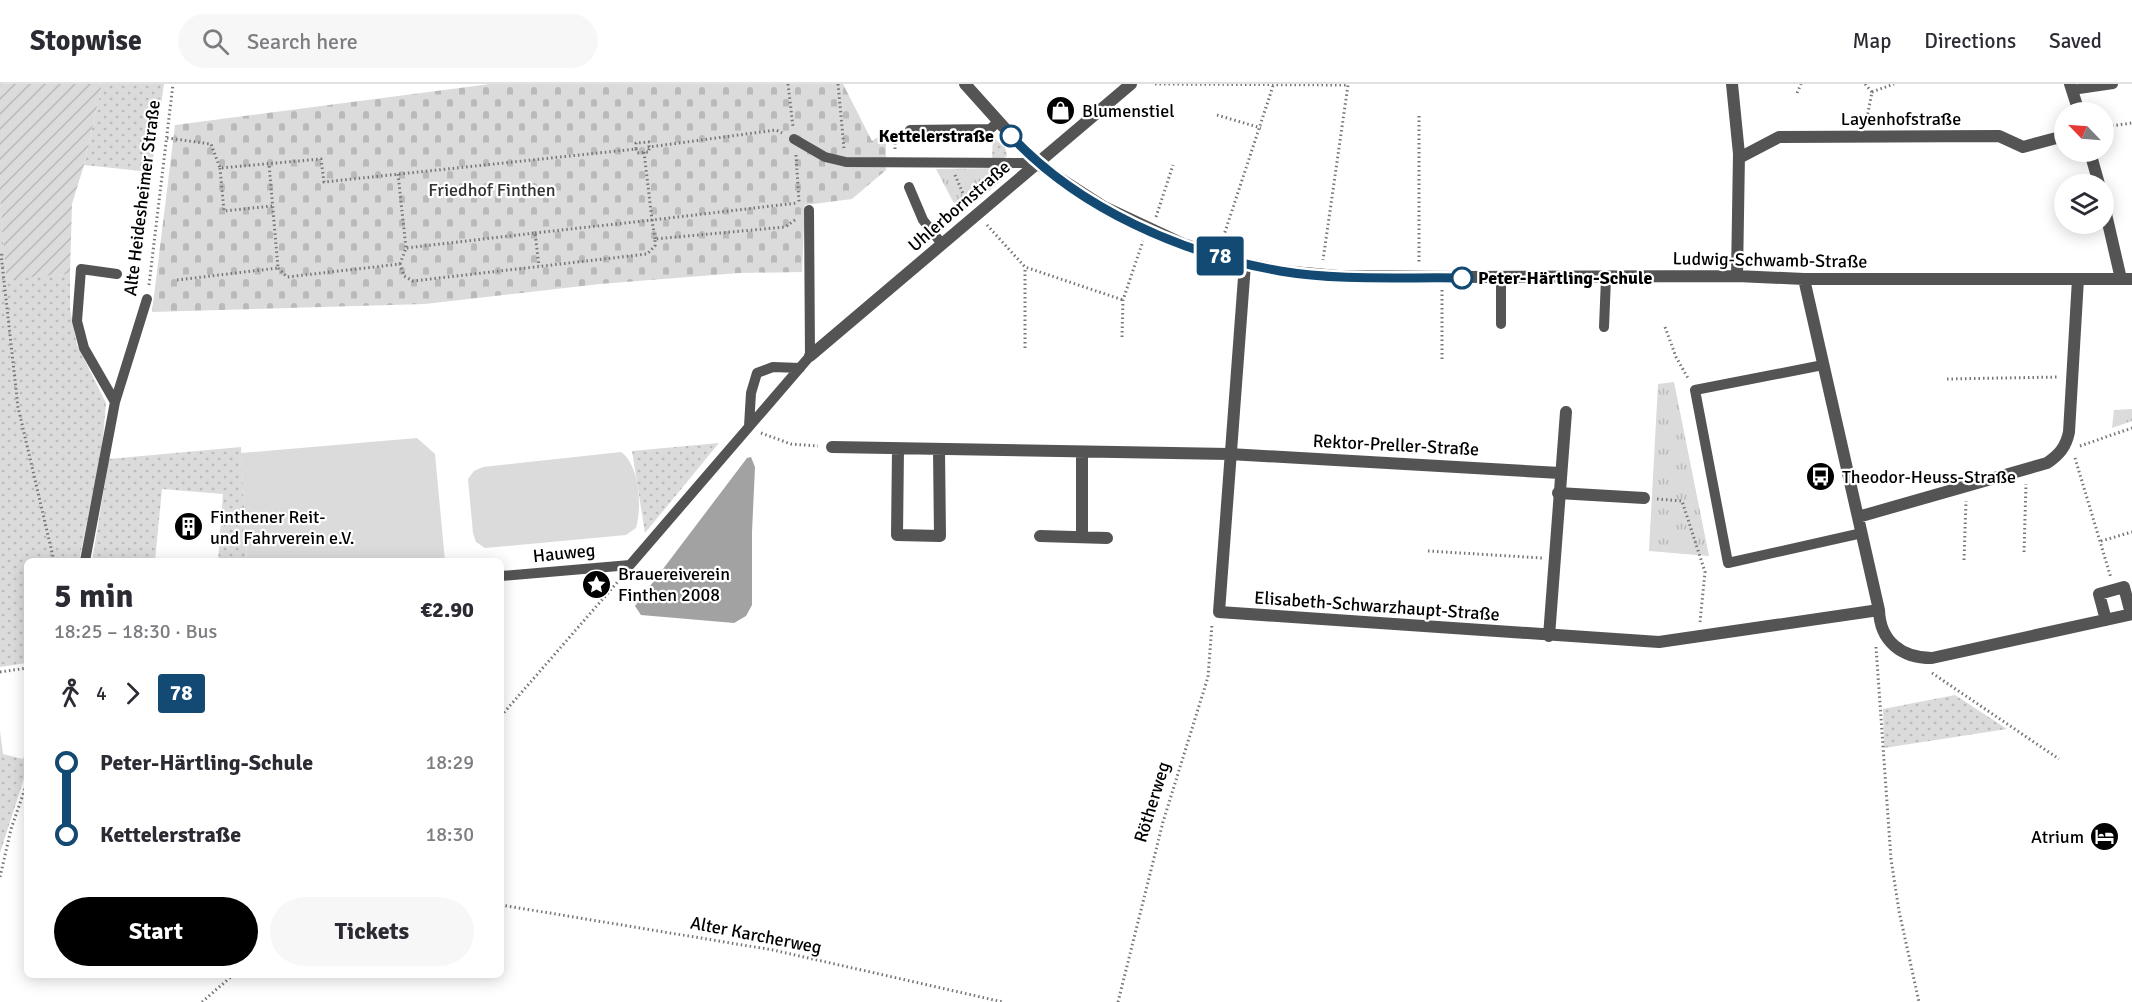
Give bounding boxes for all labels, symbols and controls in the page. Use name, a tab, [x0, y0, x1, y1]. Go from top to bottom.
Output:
search box	[178, 14, 598, 68]
text: Stopwise	[30, 24, 142, 58]
icon: search	[199, 25, 232, 58]
text: Search here	[247, 28, 358, 55]
text: Map	[1853, 28, 1891, 54]
text: Directions	[1924, 28, 2016, 54]
text: Saved	[2049, 28, 2102, 54]
shop icon: Blumenstiel	[1045, 95, 1077, 127]
street label: Alte Heidesheimer Straße	[119, 99, 165, 297]
place label: Blumenstiel	[1082, 100, 1174, 122]
north arrow	[2054, 102, 2114, 162]
map controls	[2054, 102, 2114, 234]
street label: Layenhofstraße	[1841, 108, 1961, 130]
place label: Kettelerstraße	[879, 125, 994, 147]
marker: Kettelerstraße	[1000, 125, 1022, 147]
street label: Uhlerbornstraße	[903, 156, 1015, 256]
button: layers	[2054, 174, 2114, 234]
park label: Friedhof Finthen	[428, 179, 556, 201]
line badge: 78	[1193, 236, 1247, 276]
text: 78	[1209, 243, 1231, 269]
street label: Ludwig-Schwamb-Straße	[1673, 247, 1867, 273]
marker: Peter-Härtling-Schule	[1451, 267, 1473, 289]
place label: Peter-Härtling-Schule	[1478, 267, 1652, 289]
street label: Rektor-Preller-Straße	[1312, 430, 1480, 460]
bus stop icon: Theodor-Heuss-Straße	[1805, 461, 1837, 493]
place label: Theodor-Heuss-Straße	[1842, 466, 2016, 488]
place label: Finthener Reit- und Fahrverein e.V.	[210, 506, 355, 549]
building icon: Finthener Reit- und Fahrverein e.V.	[173, 511, 205, 543]
street label: Hauweg	[532, 539, 596, 567]
place label: Brauereiverein Finthen 2008	[618, 563, 730, 606]
place icon: Brauereiverein Finthen 2008	[581, 568, 613, 600]
text: 5 min	[54, 576, 134, 617]
street label: Elisabeth-Schwarzhaupt-Straße	[1253, 586, 1501, 626]
text: €2.90	[420, 596, 474, 623]
text: 18:25 – 18:30 · Bus	[54, 619, 217, 644]
icon: walk	[54, 677, 87, 710]
icon: forward	[116, 677, 149, 710]
text: 78	[170, 680, 193, 706]
text: 4	[96, 681, 107, 706]
text: Peter-Härtling-Schule	[100, 749, 313, 776]
text: 18:29	[425, 750, 474, 775]
street label: Rötherweg	[1129, 759, 1175, 845]
text: Kettelerstraße	[100, 821, 241, 848]
hotel icon: Atrium	[2089, 821, 2121, 853]
text: 18:30	[425, 822, 474, 847]
place label: Atrium	[2031, 826, 2084, 848]
button: Start	[54, 897, 258, 966]
button: Tickets	[270, 897, 474, 966]
street label: Alter Karcherweg	[688, 911, 824, 959]

